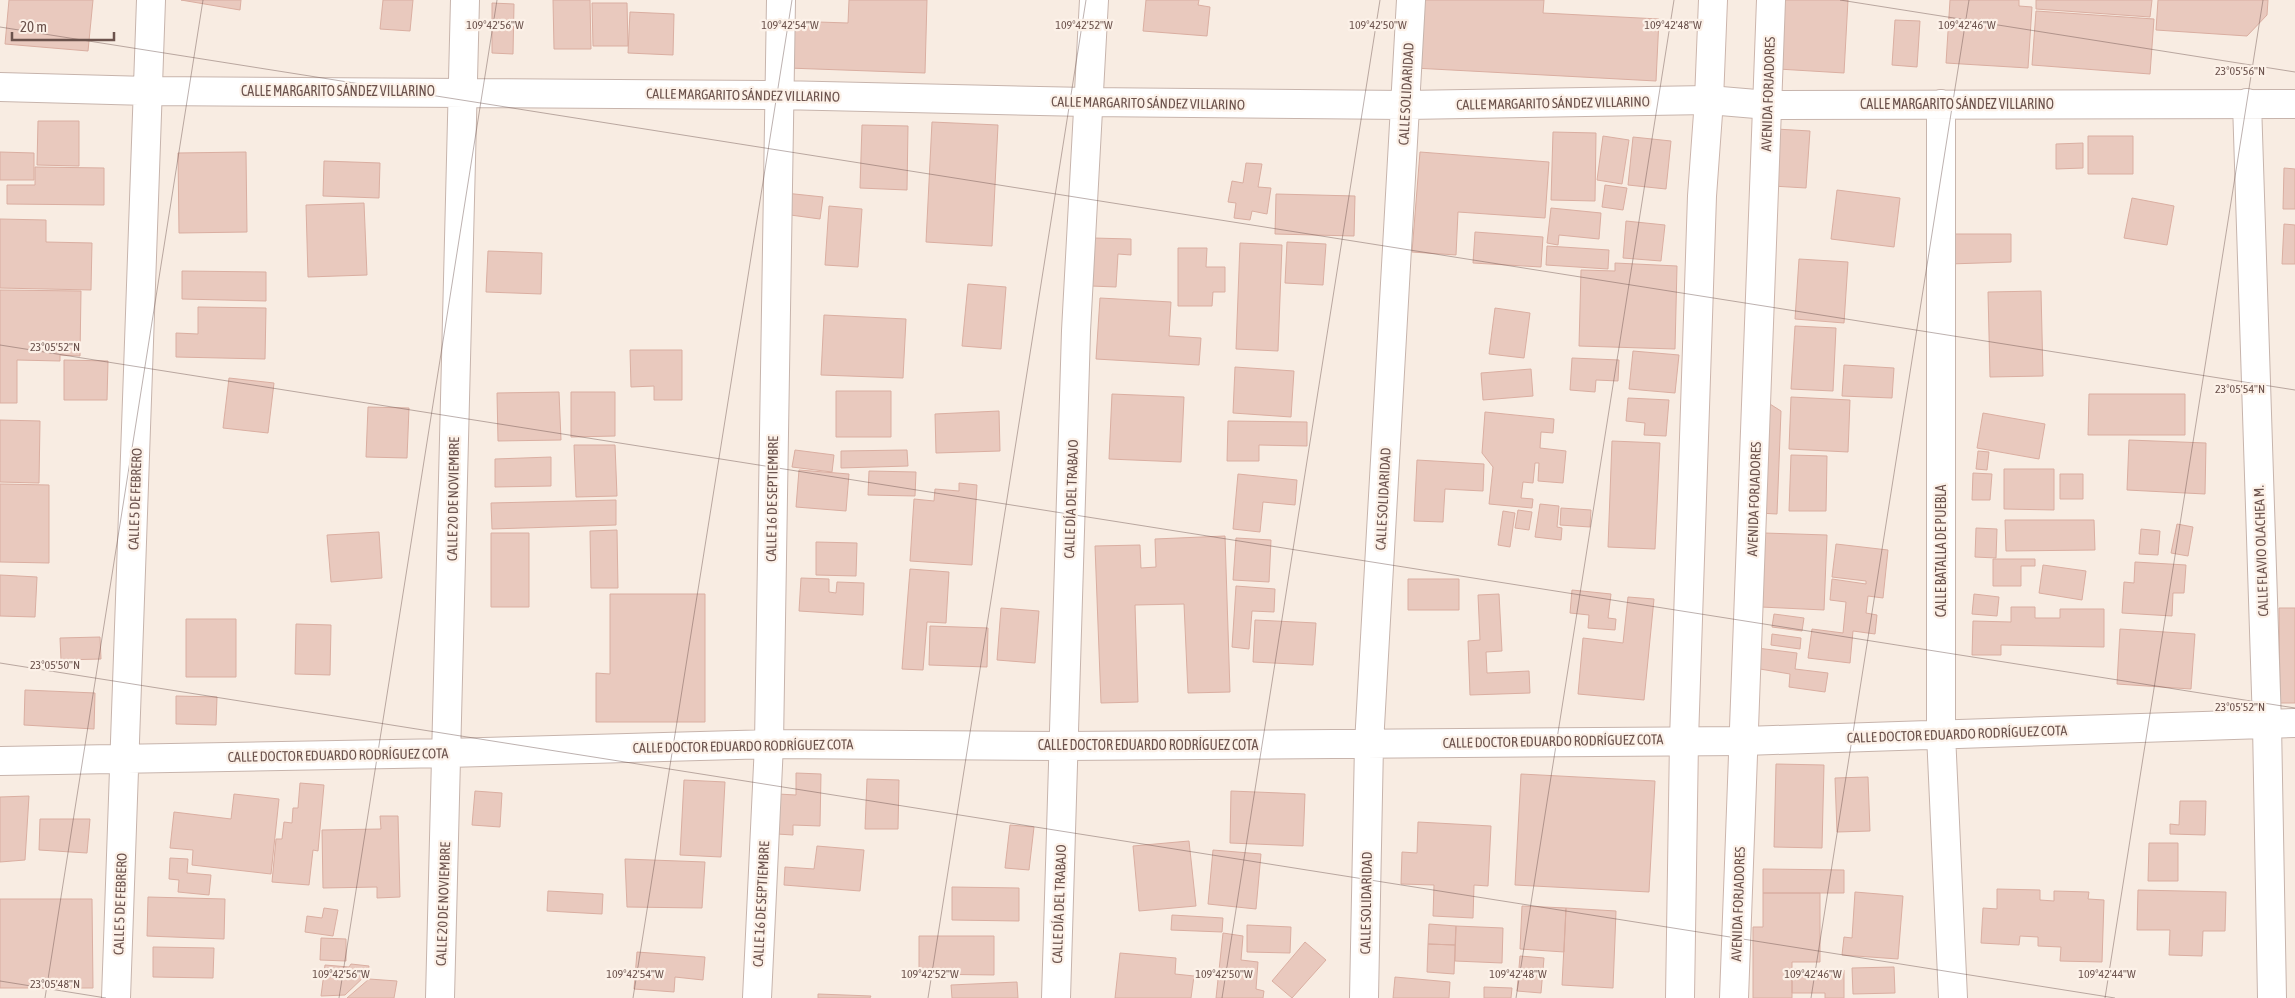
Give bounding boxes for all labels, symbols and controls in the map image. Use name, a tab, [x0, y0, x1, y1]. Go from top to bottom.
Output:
scale bar	[12, 10, 115, 42]
text: 20 m	[20, 18, 47, 35]
text: 109°42'56"W	[466, 18, 524, 32]
text: 109°42'54"W	[761, 18, 819, 32]
text: 109°42'52"W	[1055, 18, 1113, 32]
text: 109°42'50"W	[1349, 18, 1407, 32]
text: 109°42'48"W	[1644, 18, 1702, 32]
text: 109°42'46"W	[1938, 18, 1996, 32]
street label: AVENIDA FORJADORES	[1758, 36, 1778, 152]
street label: CALLE SOLIDARIDAD	[1395, 42, 1417, 146]
text: 23°05'56"N	[2215, 64, 2265, 78]
street label: CALLE MARGARITO SÁNDEZ VILLARINO	[241, 83, 435, 99]
street label: CALLE MARGARITO SÁNDEZ VILLARINO	[646, 85, 840, 105]
street label: CALLE MARGARITO SÁNDEZ VILLARINO	[1051, 93, 1245, 113]
street label: CALLE MARGARITO SÁNDEZ VILLARINO	[1456, 93, 1650, 113]
street label: CALLE MARGARITO SÁNDEZ VILLARINO	[1860, 96, 2054, 112]
text: 23°05'52"N	[30, 340, 80, 354]
text: 23°05'54"N	[2215, 382, 2265, 396]
street label: CALLE 16 DE SEPTIEMBRE	[763, 436, 781, 562]
street label: CALLE 20 DE NOVIEMBRE	[444, 437, 462, 561]
street label: CALLE DÍA DEL TRABAJO	[1061, 439, 1081, 559]
street label: AVENIDA FORJADORES	[1744, 441, 1764, 557]
street label: CALLE SOLIDARIDAD	[1372, 447, 1394, 551]
street label: CALLE 5 DE FEBRERO	[125, 448, 145, 550]
street label: CALLE BATALLA DE PUEBLA	[1933, 485, 1949, 617]
street label: CALLE FLAVIO OLACHEA M.	[2251, 485, 2271, 617]
text: 23°05'50"N	[30, 658, 80, 672]
text: 23°05'52"N	[2215, 700, 2265, 714]
street label: CALLE DOCTOR EDUARDO RODRÍGUEZ COTA	[1846, 722, 2068, 746]
street label: CALLE DOCTOR EDUARDO RODRÍGUEZ COTA	[1443, 731, 1664, 751]
street label: CALLE DOCTOR EDUARDO RODRÍGUEZ COTA	[633, 736, 854, 756]
street label: CALLE DOCTOR EDUARDO RODRÍGUEZ COTA	[1038, 737, 1258, 753]
street label: CALLE DOCTOR EDUARDO RODRÍGUEZ COTA	[228, 745, 449, 765]
street label: CALLE 16 DE SEPTIEMBRE	[750, 841, 772, 967]
street label: CALLE 20 DE NOVIEMBRE	[433, 842, 453, 966]
street label: CALLE DÍA DEL TRABAJO	[1049, 844, 1069, 964]
street label: AVENIDA FORJADORES	[1728, 846, 1748, 962]
street label: CALLE SOLIDARIDAD	[1357, 851, 1375, 954]
street label: CALLE 5 DE FEBRERO	[110, 853, 130, 955]
text: 109°42'56"W	[312, 967, 370, 981]
text: 109°42'54"W	[606, 967, 664, 981]
text: 109°42'52"W	[901, 967, 959, 981]
text: 109°42'50"W	[1195, 967, 1253, 981]
text: 109°42'48"W	[1489, 967, 1547, 981]
text: 109°42'46"W	[1784, 967, 1842, 981]
text: 109°42'44"W	[2078, 967, 2136, 981]
text: 23°05'48"N	[30, 977, 80, 991]

